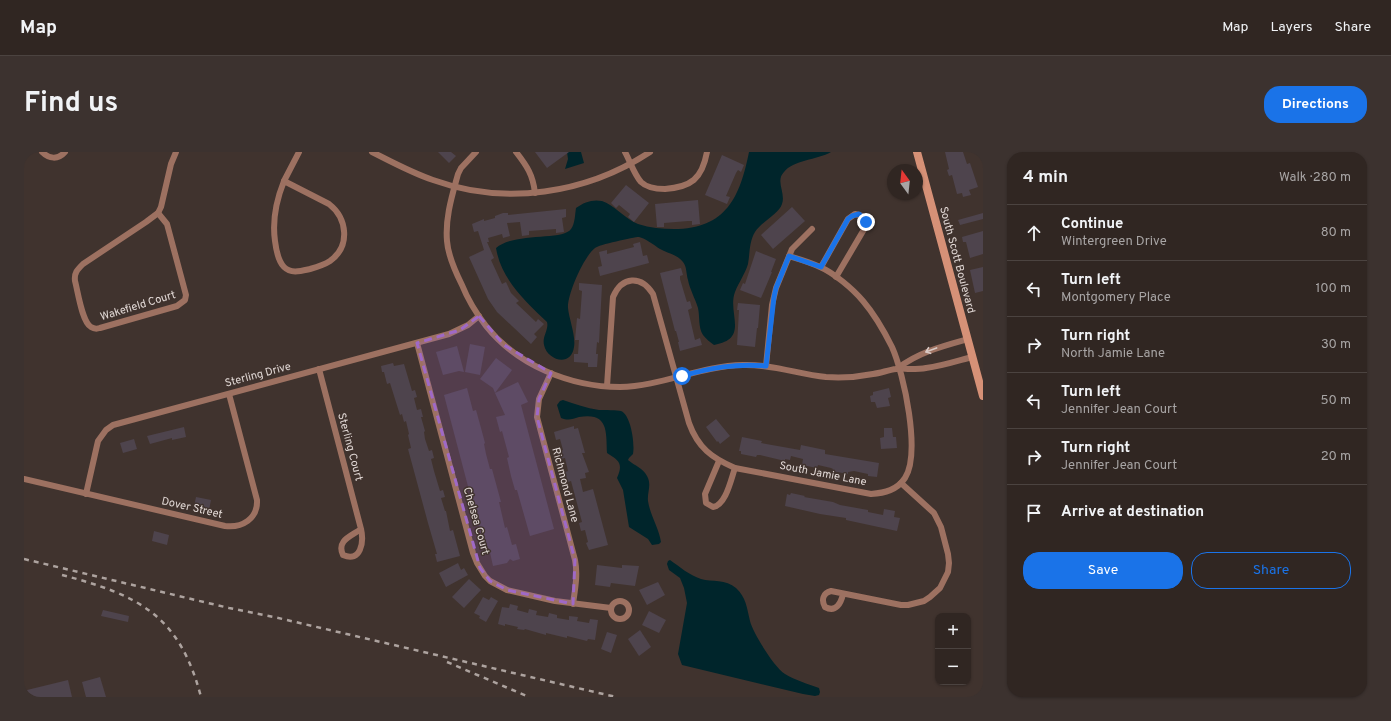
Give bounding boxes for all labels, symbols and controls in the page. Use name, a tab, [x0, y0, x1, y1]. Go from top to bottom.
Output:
text: Map	[20, 16, 57, 40]
text: Map	[1222, 19, 1248, 36]
text: Layers	[1270, 19, 1312, 36]
text: Share	[1334, 19, 1371, 36]
text: Find us	[24, 86, 118, 122]
button: Directions	[1264, 86, 1367, 123]
north arrow	[887, 164, 923, 200]
text: 4 min	[1023, 167, 1068, 189]
text: Walk · 280 m	[1279, 170, 1351, 186]
street label: South Scott Boulevard	[936, 205, 978, 315]
route end	[857, 213, 875, 231]
text: Continue	[1061, 215, 1123, 234]
icon: ahead	[1023, 222, 1045, 244]
text: 80 m	[1321, 225, 1351, 241]
text: Wintergreen Drive	[1061, 234, 1167, 250]
text: Turn left	[1061, 271, 1121, 290]
icon: left	[1023, 278, 1045, 300]
text: 100 m	[1315, 281, 1351, 297]
street label: Wakefield Court	[99, 288, 177, 324]
text: Montgomery Place	[1061, 290, 1171, 306]
text: Turn right	[1061, 327, 1130, 346]
icon: right	[1023, 334, 1045, 356]
text: 30 m	[1321, 337, 1351, 353]
text: North Jamie Lane	[1061, 346, 1165, 362]
one-way arrow	[925, 347, 938, 354]
street label: Sterling Drive	[224, 359, 293, 391]
route start	[673, 367, 691, 385]
text: Turn left	[1061, 383, 1121, 402]
icon: left	[1023, 390, 1045, 412]
text: 50 m	[1321, 393, 1351, 409]
text: Jennifer Jean Court	[1061, 402, 1177, 418]
street label: Sterling Court	[334, 411, 366, 483]
text: Turn right	[1061, 439, 1130, 458]
street label: Richmond Lane	[548, 446, 582, 524]
icon: right	[1023, 446, 1045, 468]
text: 20 m	[1321, 449, 1351, 465]
text: Jennifer Jean Court	[1061, 458, 1177, 474]
street label: South Jamie Lane	[778, 459, 868, 489]
street label: Chelsea Court	[460, 486, 492, 556]
street label: Dover Street	[160, 494, 224, 522]
icon: arrive	[1023, 502, 1045, 524]
text: Arrive at destination	[1061, 503, 1204, 522]
button: Save	[1023, 552, 1183, 589]
button: Share	[1191, 552, 1351, 589]
map controls	[935, 613, 971, 685]
button: +	[935, 613, 971, 649]
button: −	[935, 649, 971, 685]

